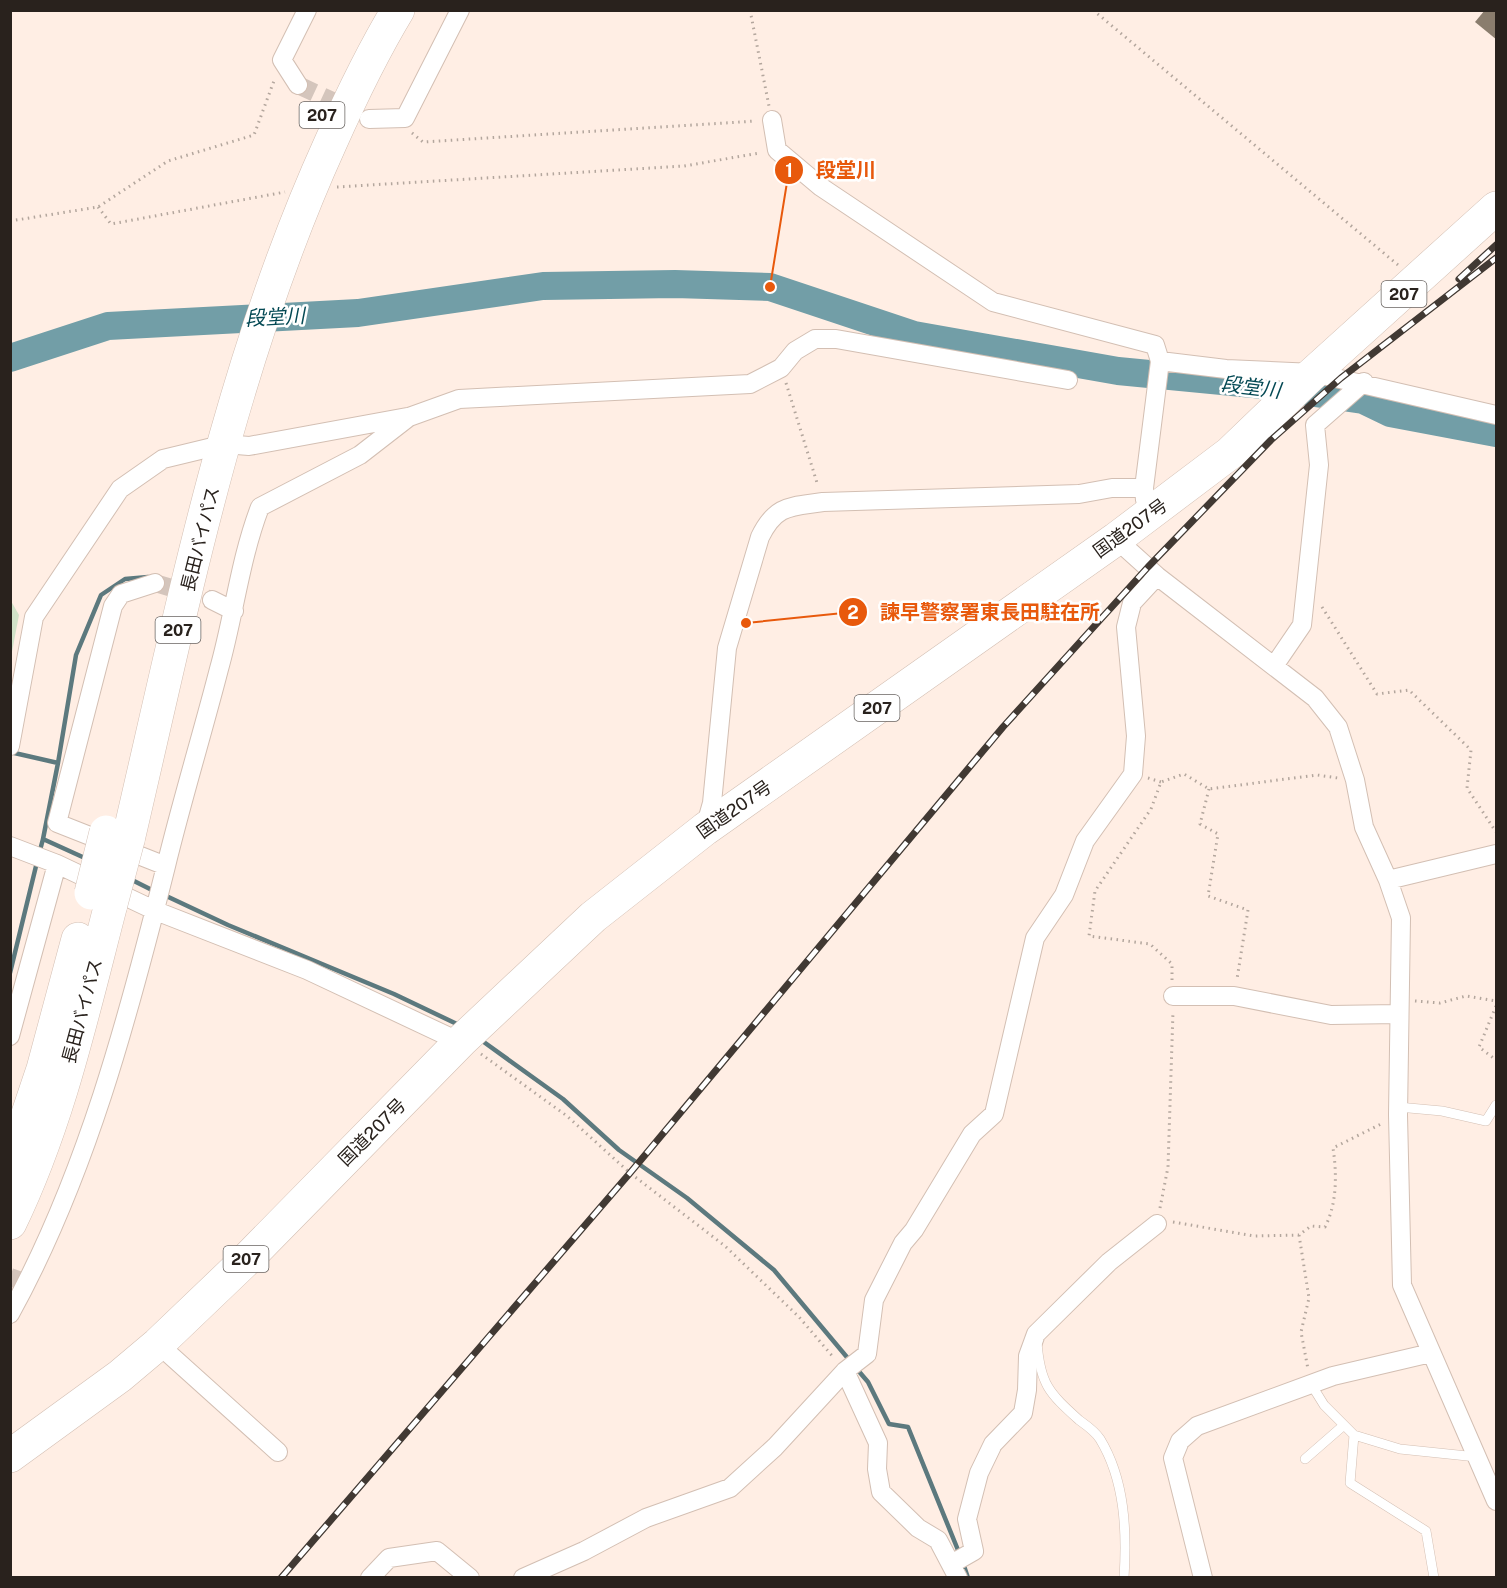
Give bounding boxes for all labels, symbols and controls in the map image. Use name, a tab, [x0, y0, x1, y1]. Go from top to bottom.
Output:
road number: 207	[300, 102, 344, 128]
callout: 段堂川	[774, 151, 888, 189]
text: 段堂川	[816, 158, 876, 182]
text: 1	[785, 160, 793, 181]
road number: 207	[1382, 281, 1426, 307]
water label: 段堂川	[244, 303, 308, 331]
water label: 段堂川	[1220, 371, 1284, 403]
street label: 長田バイパス	[177, 484, 223, 594]
street label: 国道207号	[1089, 494, 1171, 562]
callout: 諫早警察署東長田駐在所	[838, 593, 1112, 631]
text: 諫早警察署東長田駐在所	[880, 600, 1100, 624]
text: 2	[847, 602, 859, 623]
road number: 207	[156, 617, 201, 643]
road number: 207	[854, 695, 900, 721]
street label: 国道207号	[693, 776, 775, 842]
street label: 長田バイパス	[58, 956, 106, 1066]
street label: 国道207号	[334, 1094, 410, 1170]
road number: 207	[224, 1246, 268, 1272]

